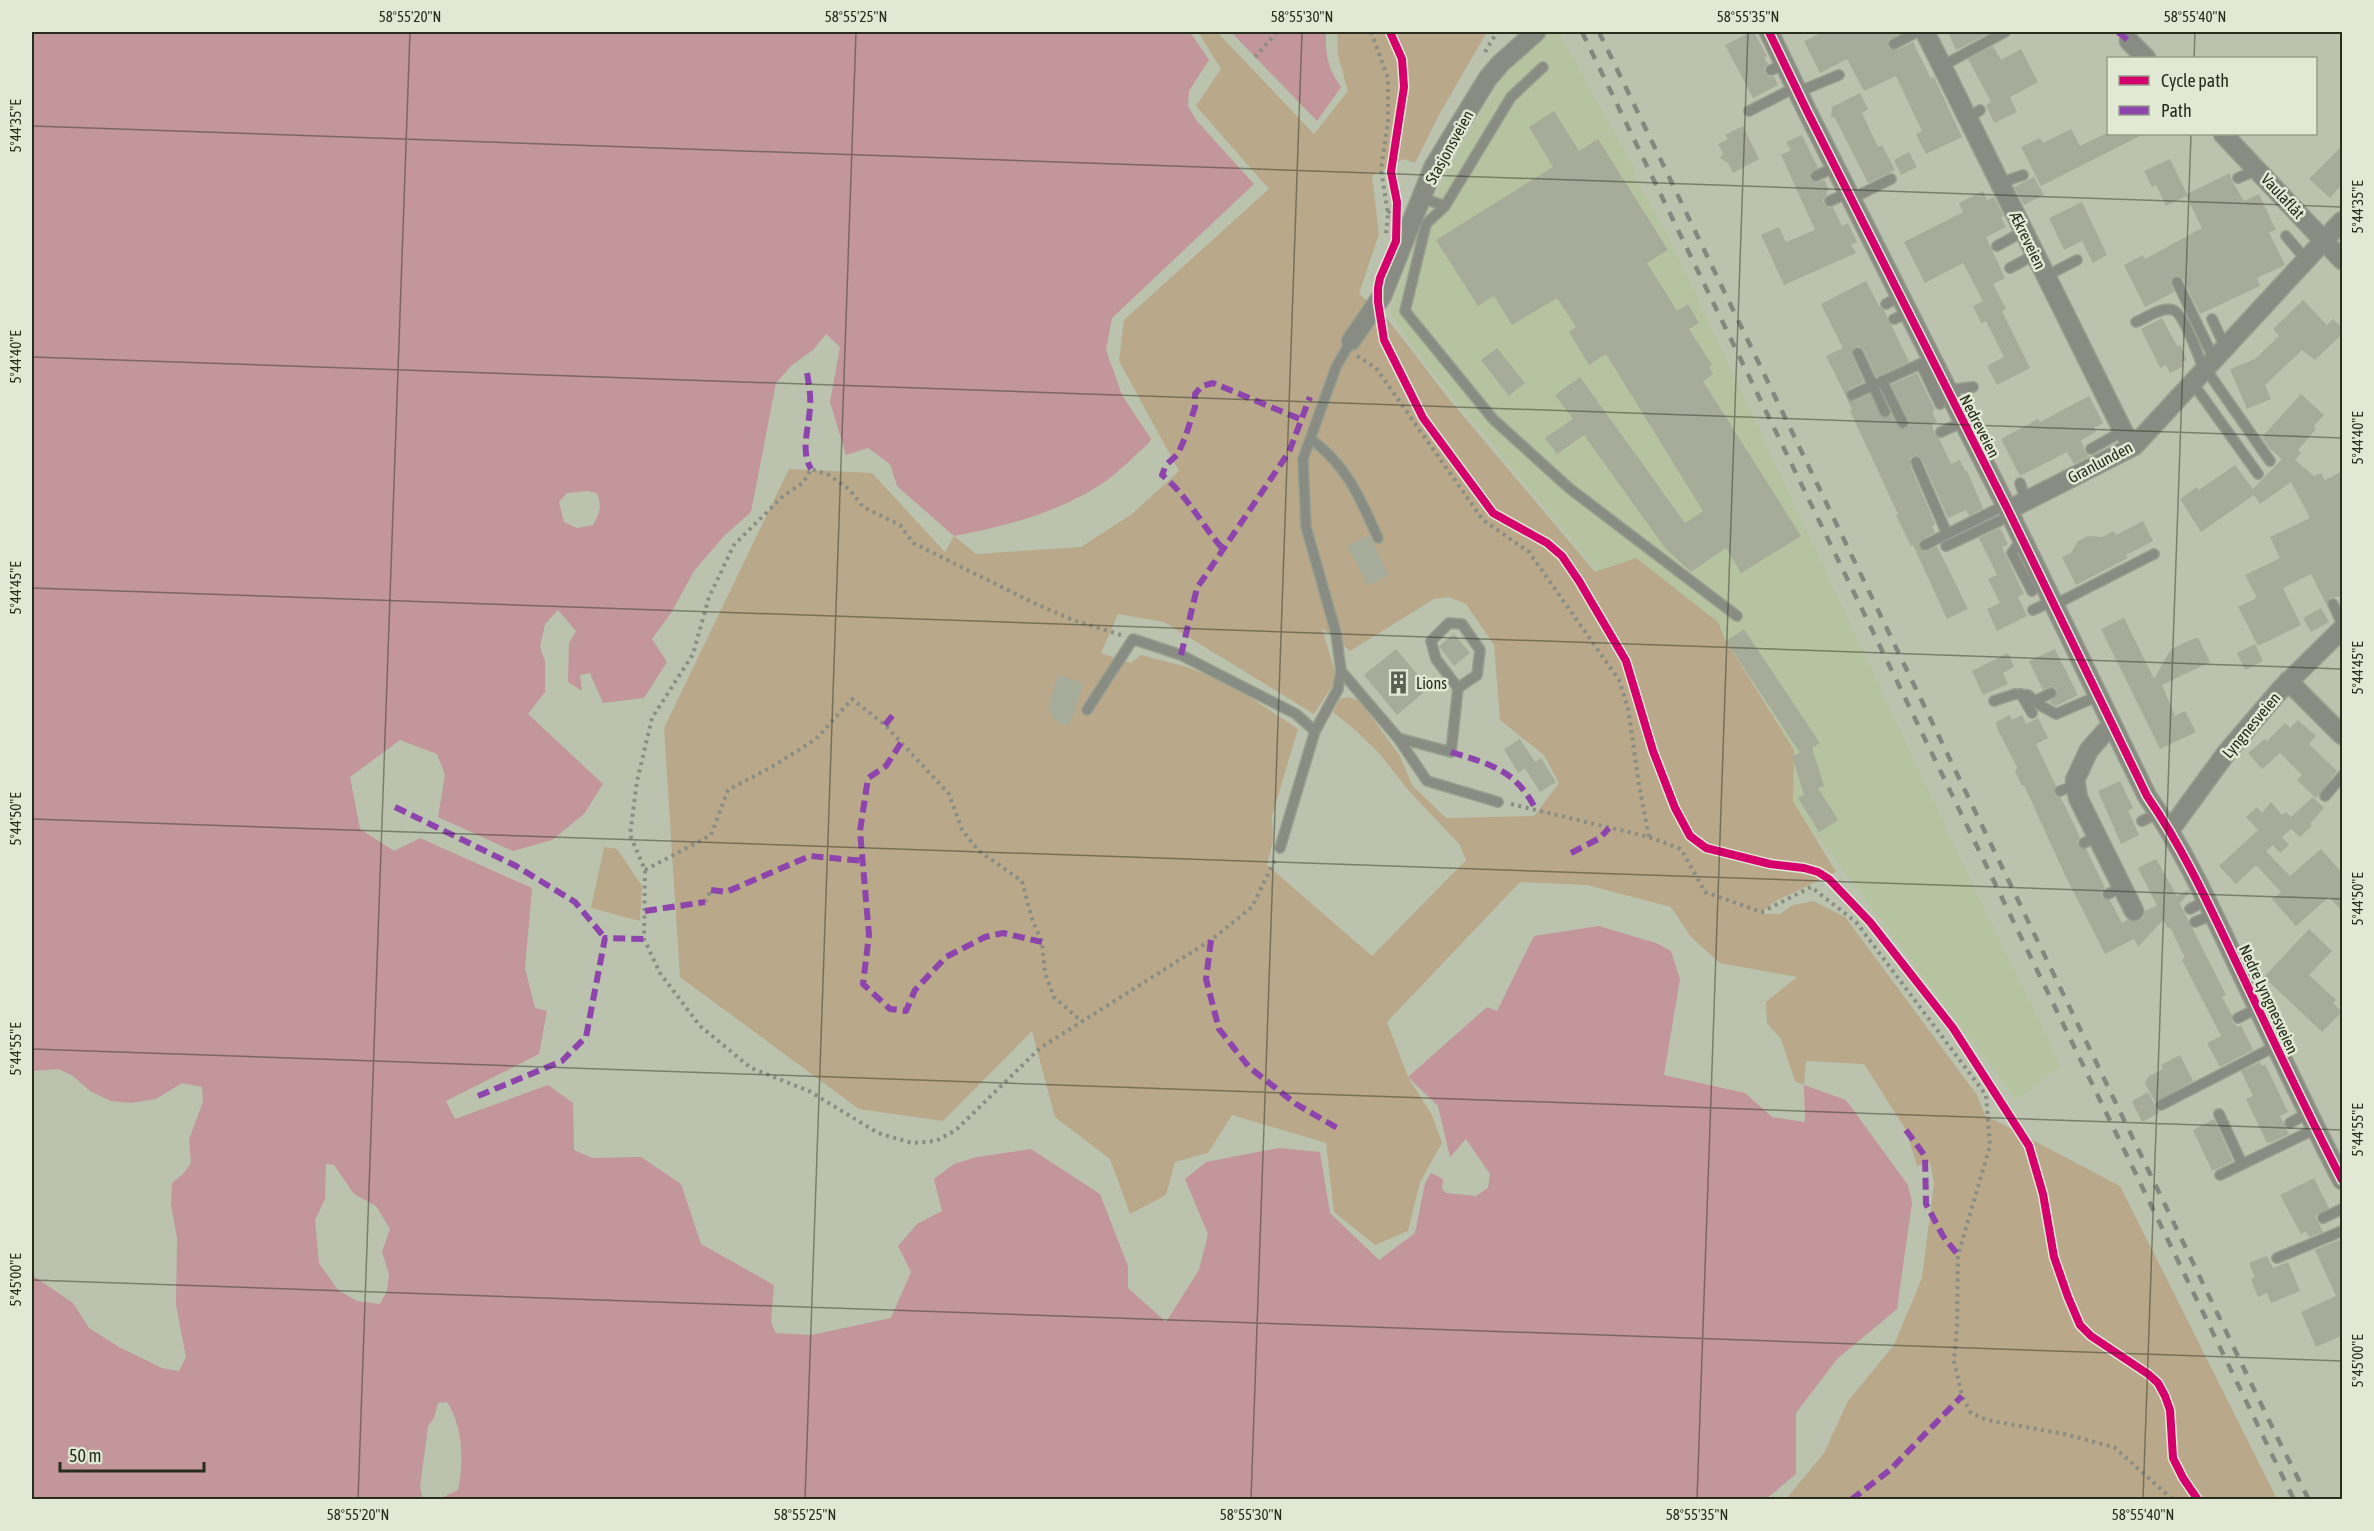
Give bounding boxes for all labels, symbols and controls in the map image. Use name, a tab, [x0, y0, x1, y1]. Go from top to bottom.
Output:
text: 58°55'20"N	[379, 8, 441, 25]
text: 58°55'25"N	[825, 8, 887, 25]
text: 58°55'30"N	[1271, 8, 1333, 25]
text: 58°55'35"N	[1717, 8, 1779, 25]
text: 58°55'40"N	[2164, 8, 2226, 25]
legend	[2107, 57, 2317, 135]
text: Cycle path	[2161, 70, 2229, 91]
text: 5°44'35"E	[7, 99, 24, 153]
text: Path	[2161, 100, 2192, 121]
street label: Stasjonsveien	[1421, 107, 1477, 187]
street label: Vaulaflåt	[2258, 170, 2309, 223]
text: 5°44'35"E	[2349, 180, 2366, 234]
street label: Ækreveien	[2006, 208, 2050, 272]
text: 5°44'40"E	[7, 330, 24, 384]
street label: Nedreveien	[1956, 391, 2004, 461]
text: 5°44'40"E	[2349, 411, 2366, 465]
street label: Granlunden	[2065, 438, 2135, 486]
text: 5°44'45"E	[7, 561, 24, 615]
text: 5°44'45"E	[2349, 641, 2366, 695]
building icon: Lions	[1385, 670, 1411, 696]
place label: Lions	[1416, 674, 1447, 692]
street label: Lyngnesveien	[2218, 689, 2284, 762]
text: 5°44'50"E	[7, 792, 24, 846]
text: 5°44'50"E	[2349, 872, 2366, 926]
street label: Nedre Lyngnesveien	[2235, 942, 2302, 1057]
text: 5°44'55"E	[7, 1022, 24, 1076]
text: 5°44'55"E	[2349, 1103, 2366, 1157]
text: 5°45'00"E	[7, 1253, 24, 1307]
text: 5°45'00"E	[2349, 1334, 2366, 1388]
scale bar	[60, 1435, 204, 1473]
text: 50 m	[69, 1445, 101, 1466]
text: 58°55'20"N	[327, 1506, 389, 1523]
text: 58°55'25"N	[774, 1506, 836, 1523]
text: 58°55'30"N	[1220, 1506, 1282, 1523]
text: 58°55'35"N	[1666, 1506, 1728, 1523]
text: 58°55'40"N	[2112, 1506, 2174, 1523]

